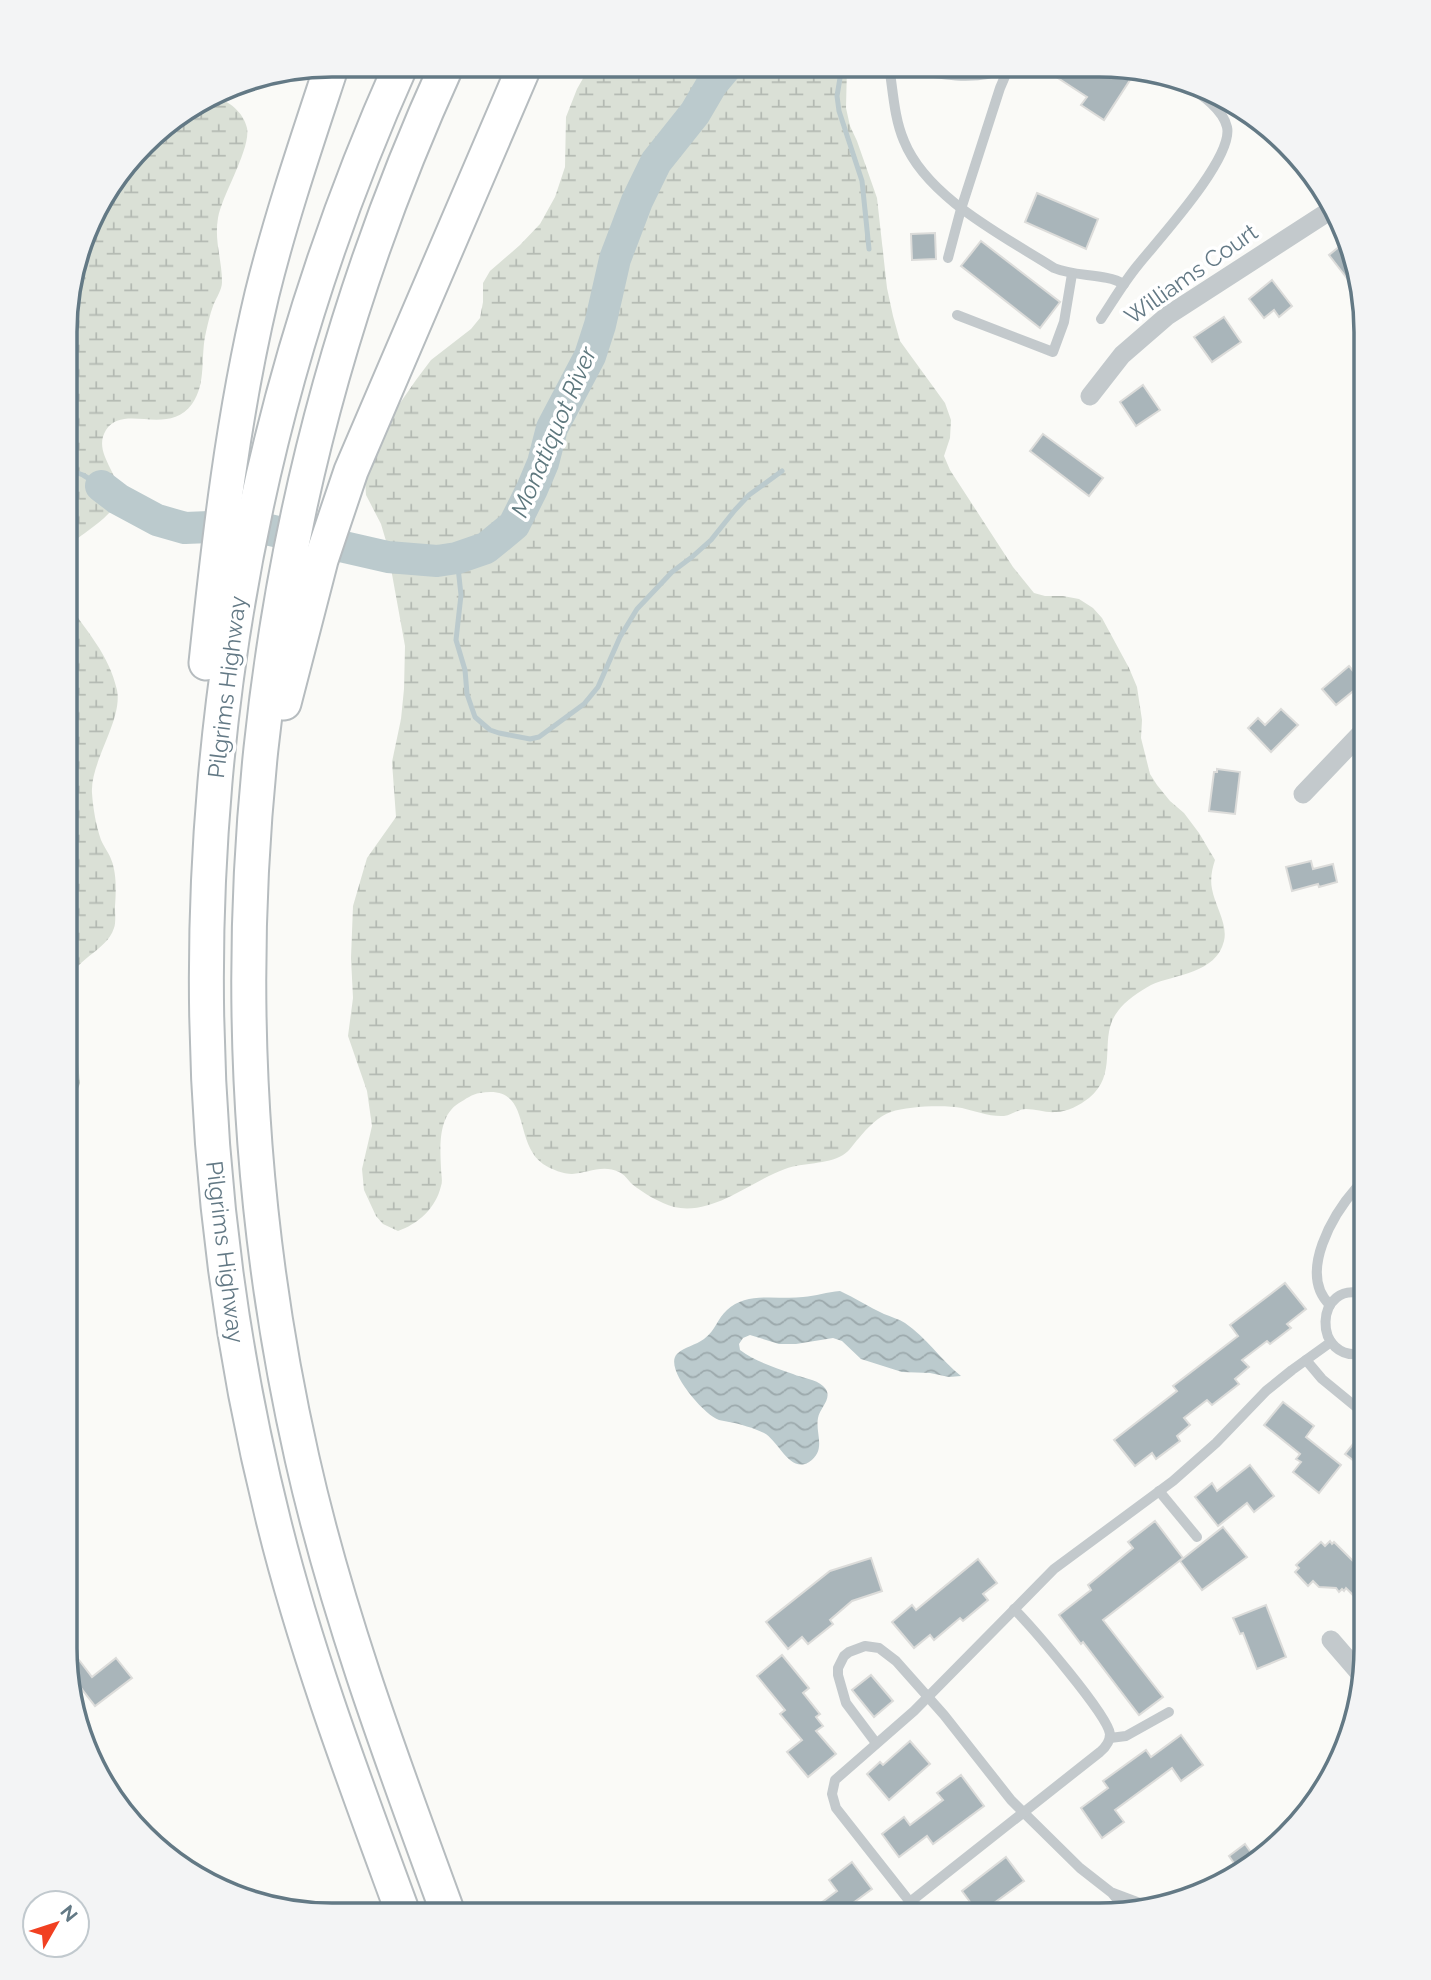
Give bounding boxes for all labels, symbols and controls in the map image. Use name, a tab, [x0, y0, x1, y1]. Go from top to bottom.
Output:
street label: Williams Court	[1119, 218, 1263, 329]
water label: Monatiquot River	[505, 342, 603, 521]
street label: Pilgrims Highway	[202, 594, 251, 780]
street label: Pilgrims Highway	[201, 1159, 250, 1345]
north arrow	[21, 1889, 91, 1959]
text: N	[56, 1901, 82, 1926]

